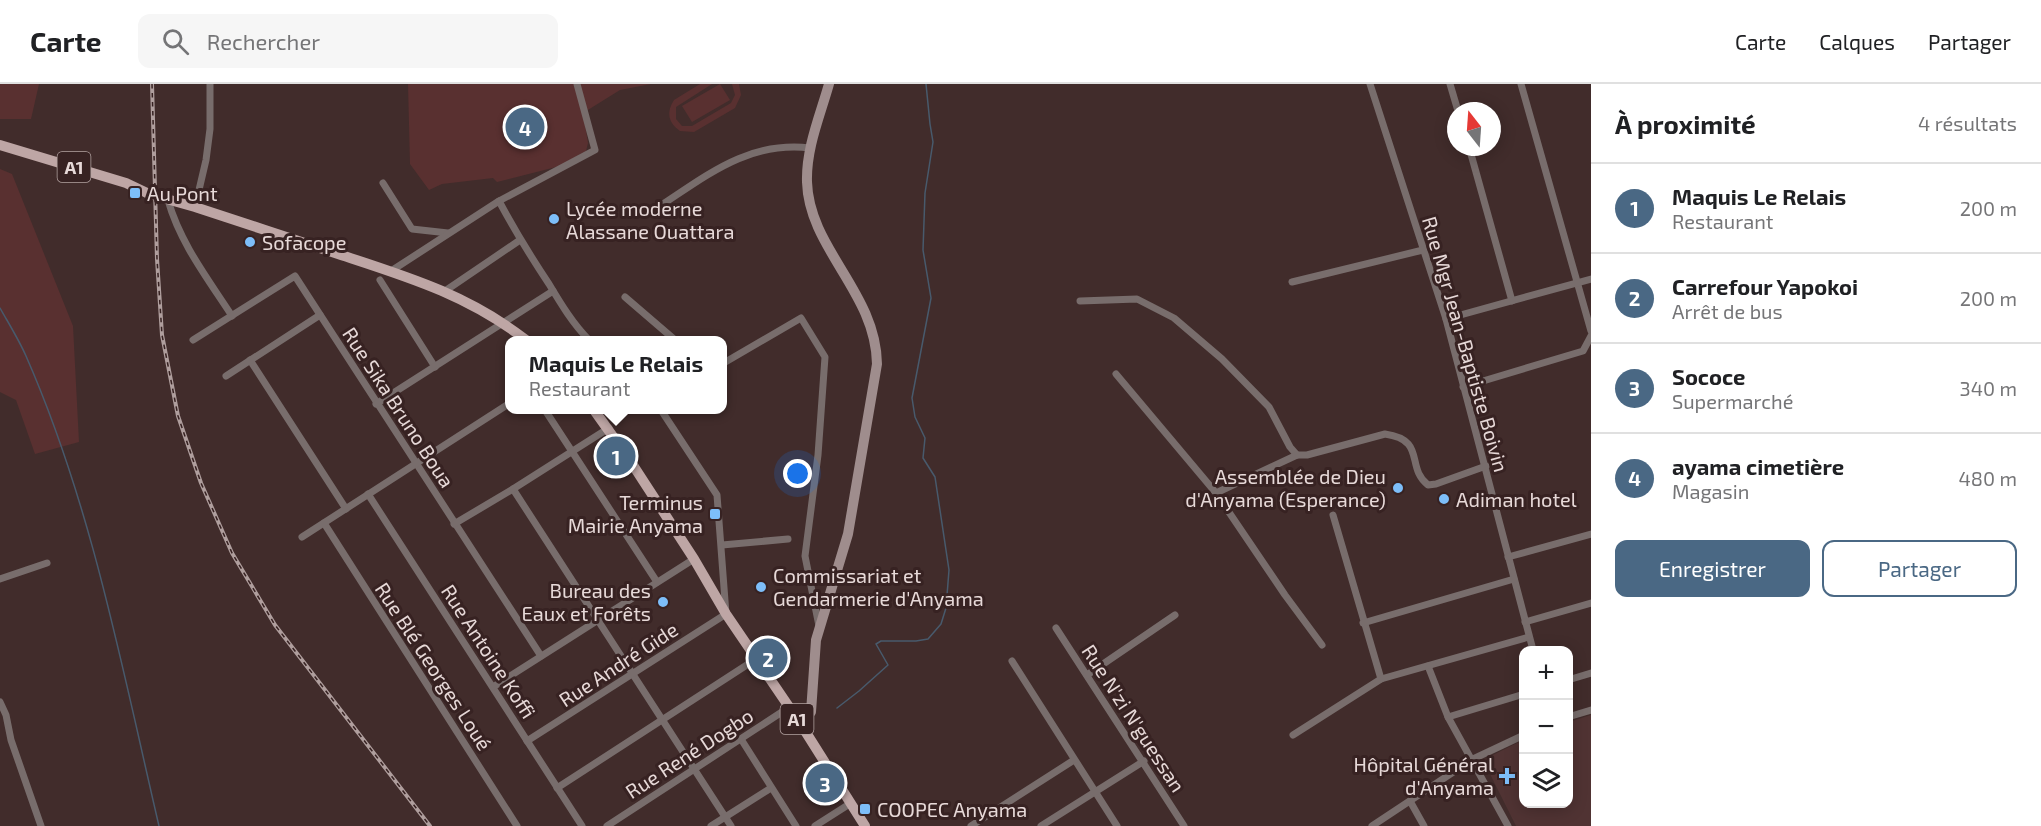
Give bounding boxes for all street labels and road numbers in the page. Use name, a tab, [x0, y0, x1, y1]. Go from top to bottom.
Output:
road number: A1	[58, 152, 90, 182]
street label: Rue Mgr Jean-Baptiste Boivin	[1418, 213, 1514, 475]
street label: Rue Sika Bruno Boua	[338, 322, 460, 492]
street label: Rue Blé Georges Loué	[371, 578, 497, 754]
street label: Rue Antoine Koffi	[437, 580, 541, 722]
street label: Rue André Gide	[554, 617, 682, 711]
street label: Rue N'zi N'guessan	[1077, 640, 1191, 796]
street label: Rue René Dogbo	[621, 703, 757, 803]
road number: A1	[780, 704, 814, 734]

